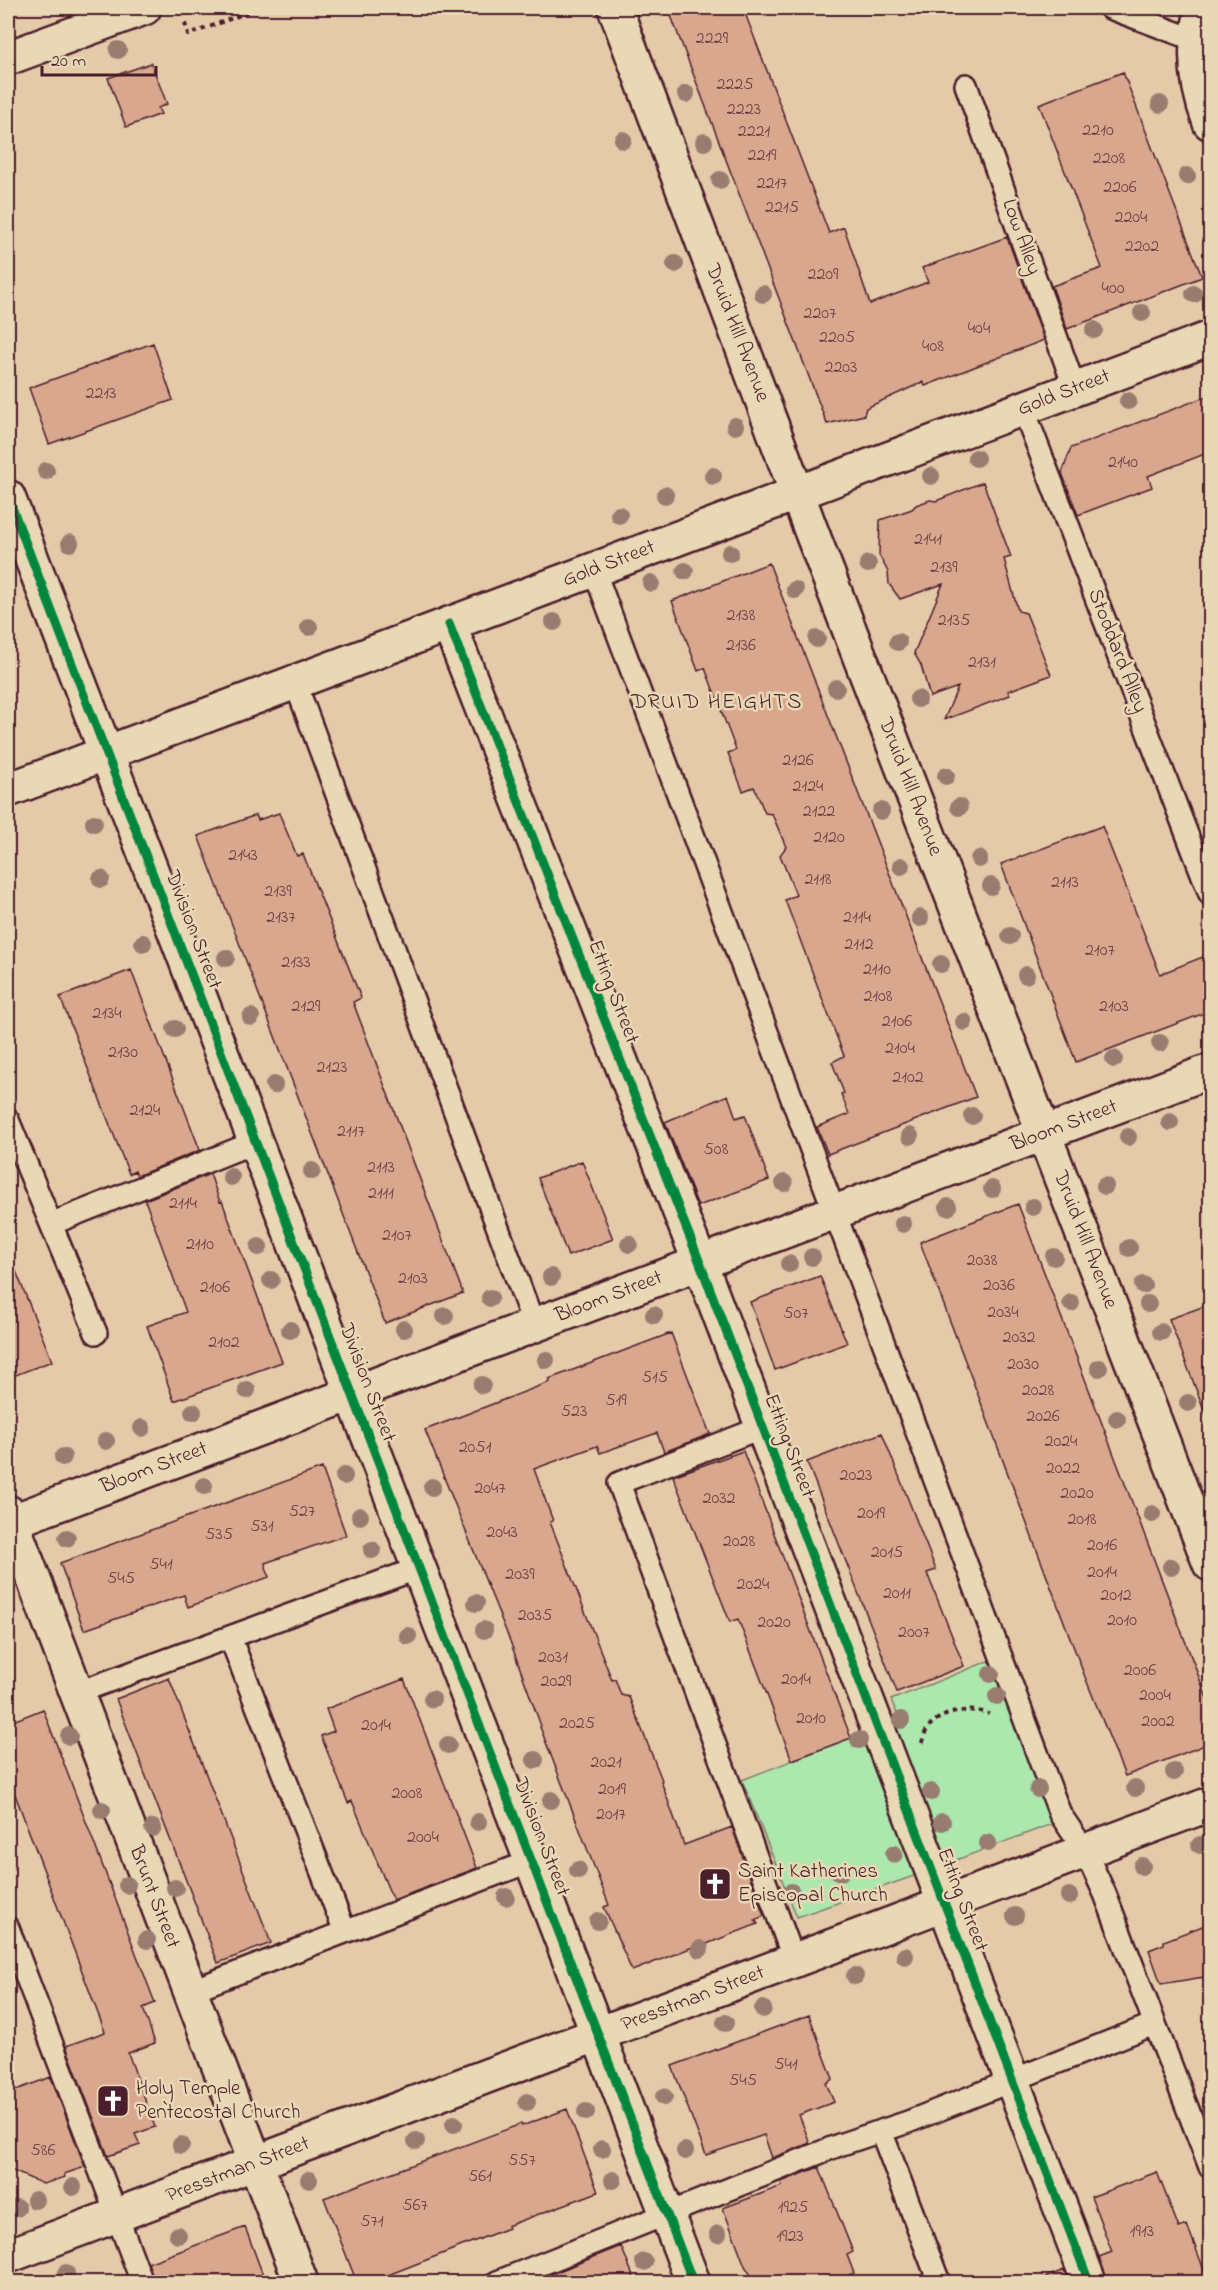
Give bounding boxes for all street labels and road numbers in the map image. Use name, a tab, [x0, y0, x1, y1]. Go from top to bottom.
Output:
street label: Low Alley	[992, 195, 1049, 280]
street label: Druid Hill Avenue	[697, 259, 777, 407]
street label: Gold Street	[1013, 362, 1115, 424]
street label: Gold Street	[558, 533, 660, 595]
street label: Stoddard Alley	[1078, 584, 1154, 718]
street label: Druid Hill Avenue	[870, 713, 950, 861]
street label: Division Street	[156, 865, 229, 994]
street label: Etting Street	[578, 936, 646, 1049]
street label: Bloom Street	[1005, 1092, 1122, 1161]
street label: Druid Hill Avenue	[1045, 1166, 1125, 1314]
street label: Bloom Street	[550, 1263, 667, 1332]
street label: Division Street	[330, 1318, 403, 1447]
street label: Etting Street	[754, 1390, 822, 1503]
street label: Bloom Street	[95, 1434, 212, 1503]
street label: Division Street	[504, 1772, 577, 1901]
street label: Brunt Street	[120, 1840, 187, 1953]
street label: Etting Street	[927, 1844, 995, 1957]
street label: Presstman Street	[617, 1958, 769, 2040]
street label: Presstman Street	[162, 2129, 314, 2211]

